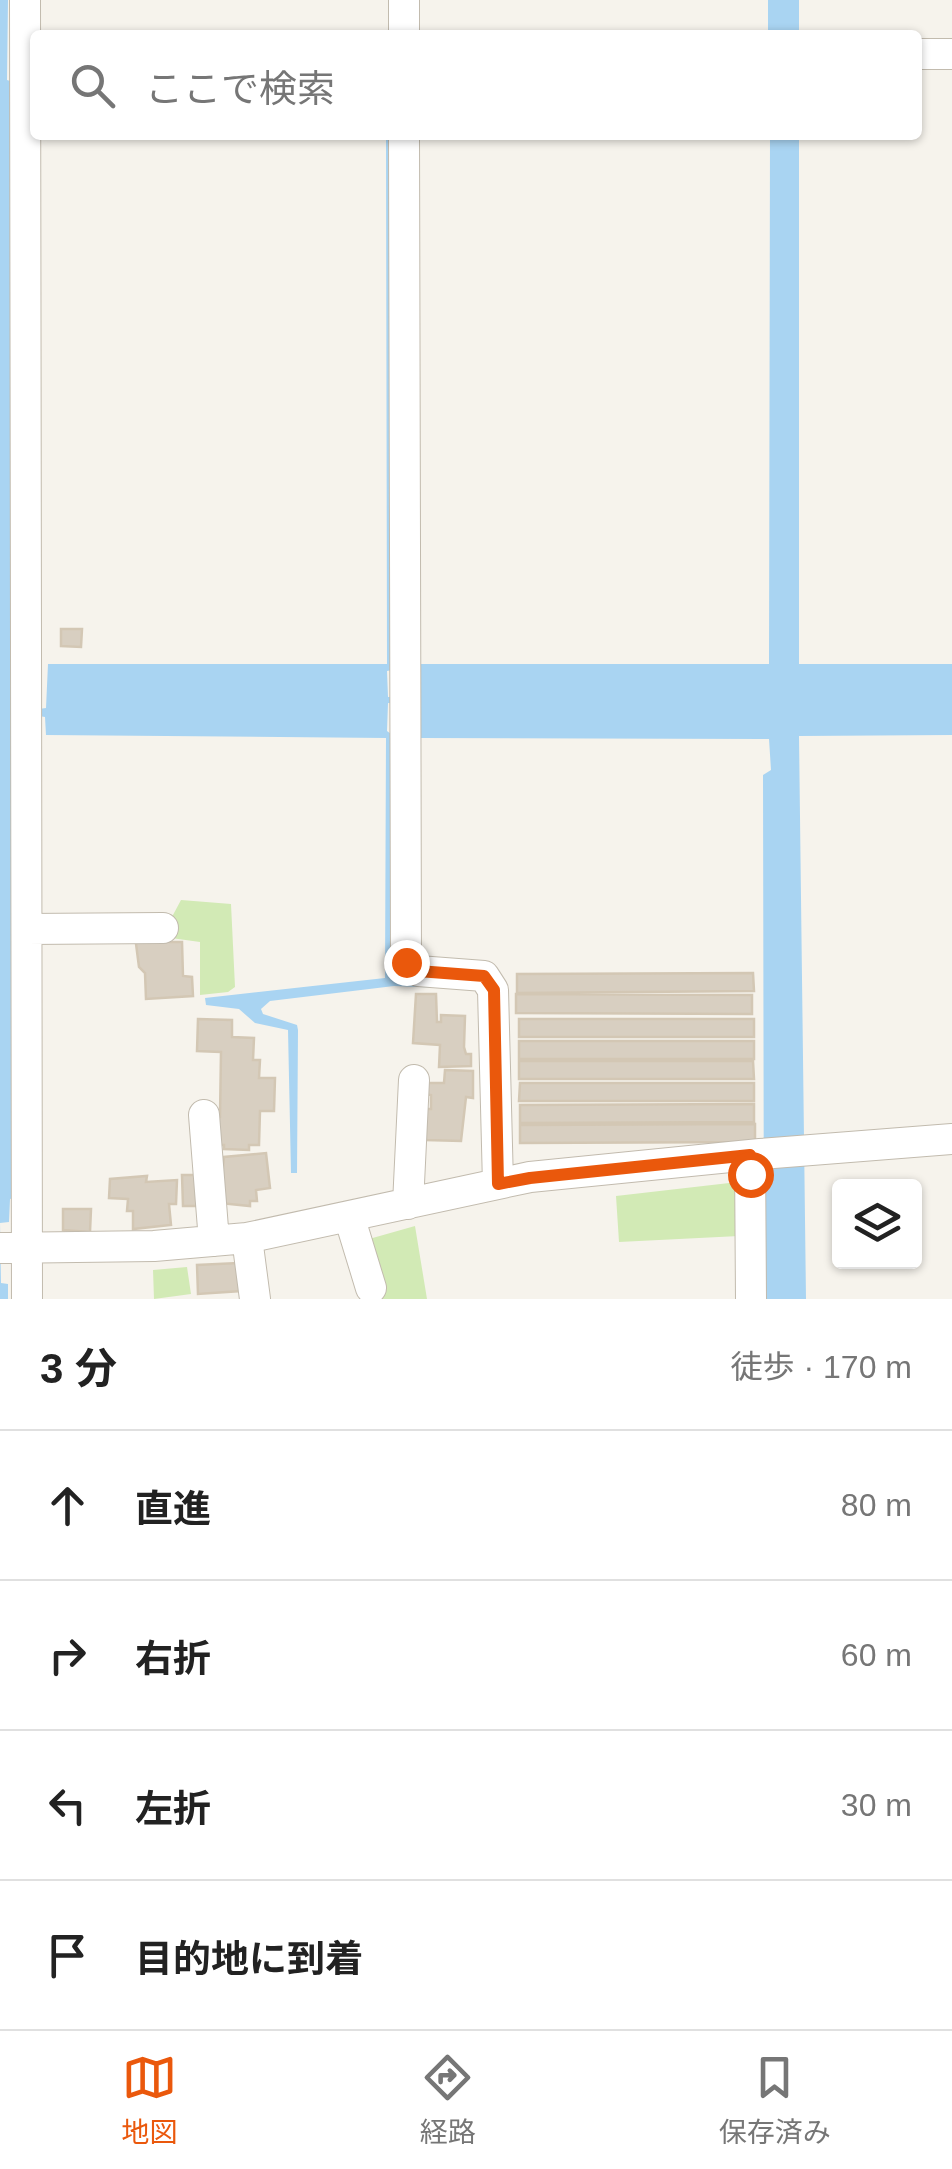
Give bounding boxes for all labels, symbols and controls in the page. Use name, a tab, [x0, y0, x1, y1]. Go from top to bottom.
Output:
search box	[30, 30, 922, 140]
icon: search	[65, 58, 120, 113]
text: ここで検索	[145, 68, 335, 110]
route end	[384, 940, 430, 986]
route start	[728, 1152, 774, 1198]
map controls	[832, 1179, 922, 1269]
button: layers	[832, 1179, 922, 1269]
text: 3 分	[40, 1345, 117, 1392]
text: 徒歩 · 170 m	[731, 1349, 912, 1385]
icon: ahead	[40, 1478, 95, 1533]
text: 80 m	[841, 1487, 912, 1523]
text: 直進	[135, 1488, 211, 1530]
icon: right	[40, 1628, 95, 1683]
text: 60 m	[841, 1637, 912, 1673]
text: 右折	[135, 1638, 211, 1680]
icon: left	[40, 1778, 95, 1833]
text: 30 m	[841, 1787, 912, 1823]
text: 左折	[135, 1788, 211, 1830]
icon: arrive	[40, 1928, 95, 1983]
text: 目的地に到着	[135, 1938, 363, 1980]
tab: 地図	[121, 2050, 177, 2150]
tab: 経路	[420, 2050, 476, 2150]
tab: 保存済み	[719, 2050, 831, 2150]

